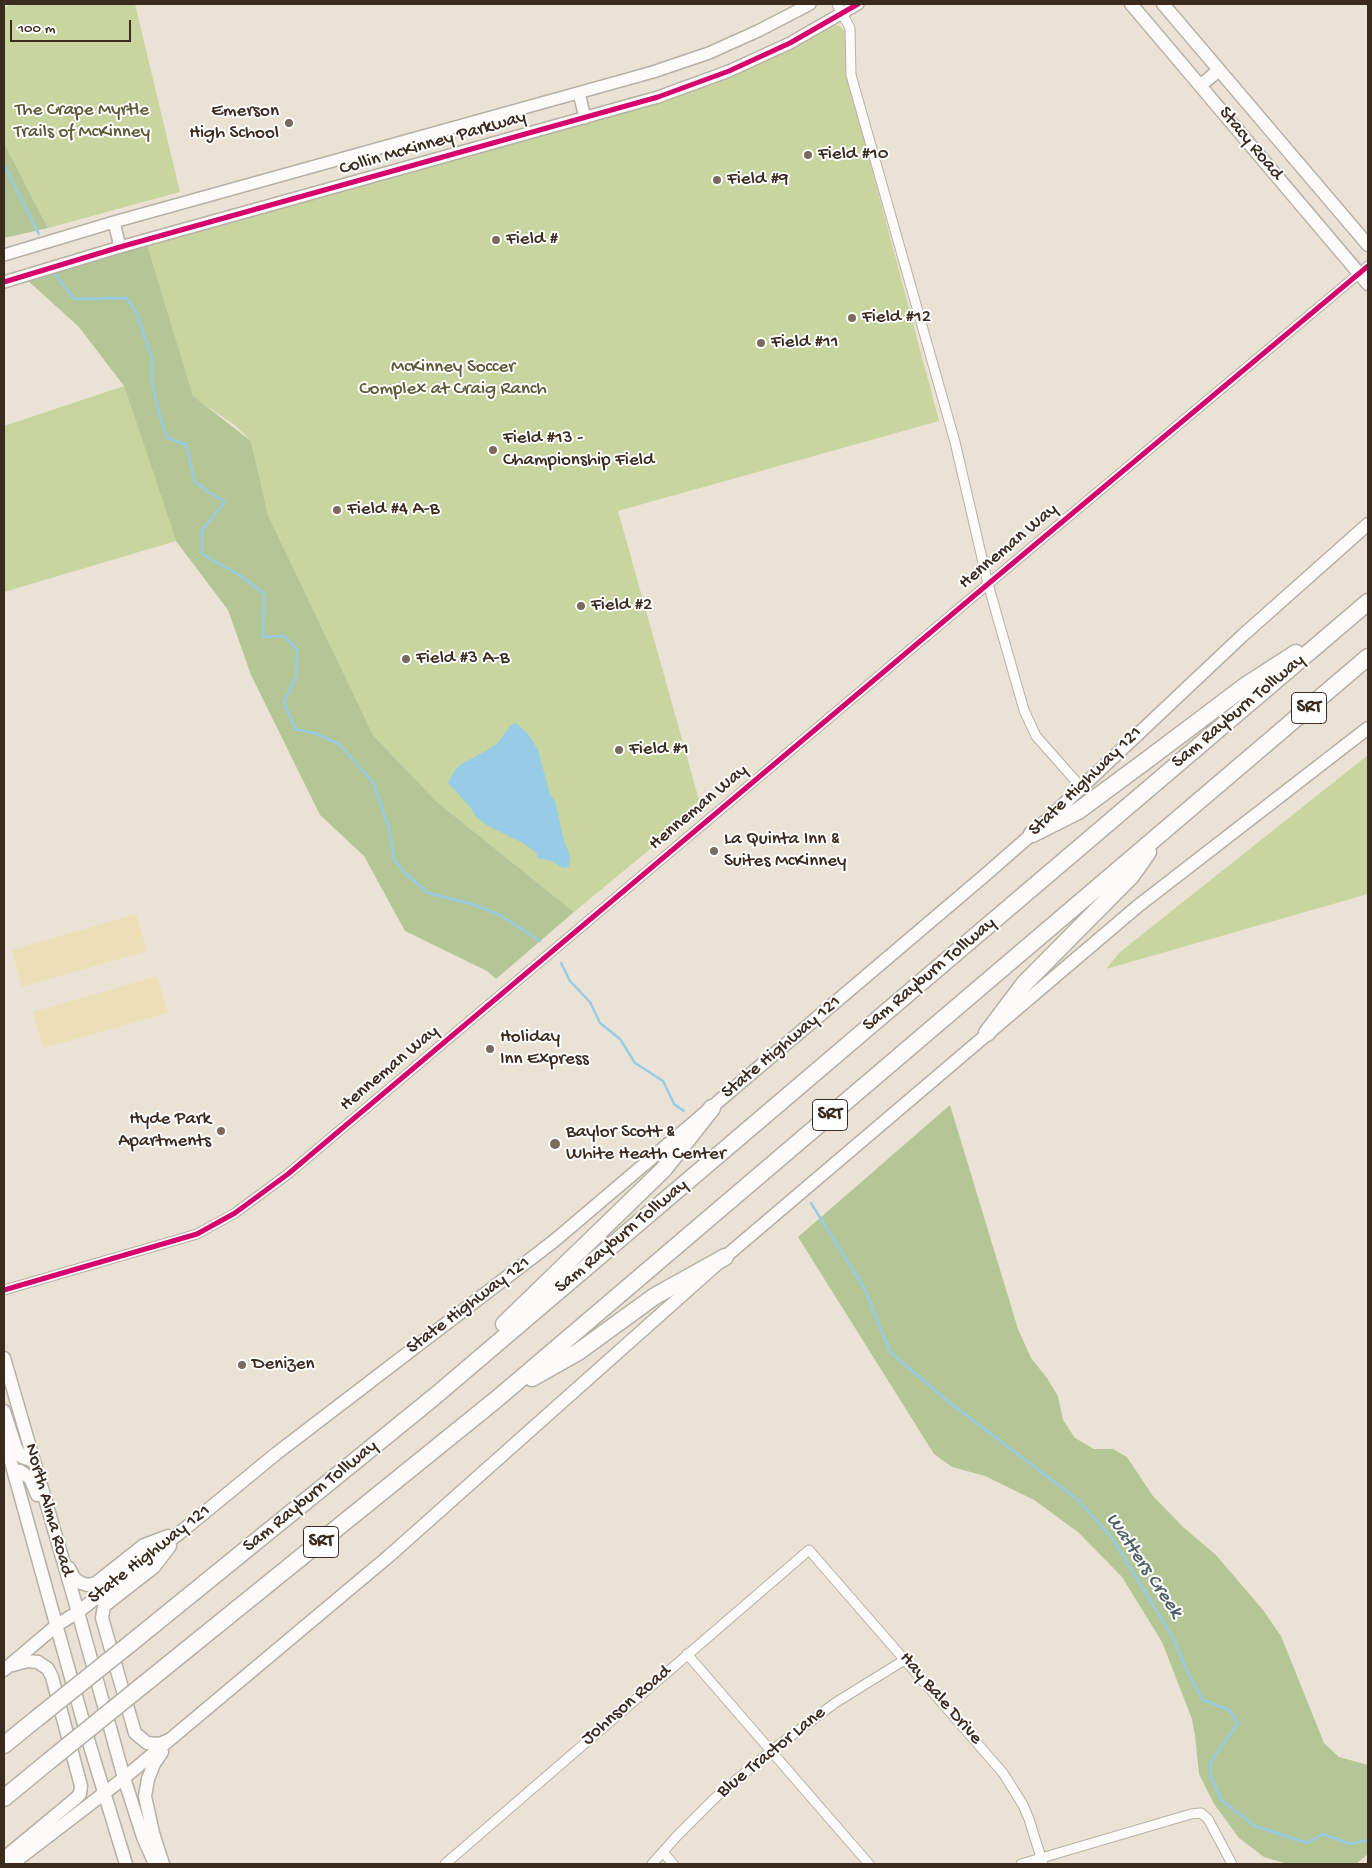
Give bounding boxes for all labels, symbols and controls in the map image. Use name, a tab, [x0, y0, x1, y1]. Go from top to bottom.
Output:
scale bar	[12, 10, 134, 42]
text: 100 m	[18, 20, 55, 38]
park label: The Crape Myrtle Trails of McKinney	[14, 100, 150, 144]
place label: Emerson High School	[189, 101, 279, 145]
street label: Stacy Road	[1213, 103, 1287, 185]
street label: Collin McKinney Parkway	[337, 106, 529, 182]
marker: Emerson High School	[283, 117, 295, 129]
place label: Field #10	[818, 144, 889, 166]
marker: Field #10	[802, 149, 814, 161]
place label: Field #9	[727, 169, 789, 191]
marker: Field #9	[711, 174, 723, 186]
place label: Field #	[506, 229, 558, 251]
marker: Field #	[490, 234, 502, 246]
place label: Field #12	[862, 307, 931, 329]
marker: Field #12	[846, 312, 858, 324]
place label: Field #11	[771, 332, 838, 354]
marker: Field #11	[755, 337, 767, 349]
park label: McKinney Soccer Complex at Craig Ranch	[359, 357, 547, 401]
place label: Field #13 - Championship Field	[503, 428, 654, 472]
marker: Field #13 - Championship Field	[487, 444, 499, 456]
place label: Field #4 A-B	[347, 499, 439, 521]
street label: Henneman Way	[955, 499, 1063, 595]
marker: Field #4 A-B	[331, 504, 343, 516]
place label: Field #2	[591, 595, 652, 617]
marker: Field #2	[575, 600, 587, 612]
place label: Field #3 A-B	[416, 648, 509, 670]
street label: Sam Rayburn Tollway	[1168, 650, 1310, 774]
marker: Field #3 A-B	[400, 653, 412, 665]
road number: SRT	[1292, 692, 1326, 724]
street label: State Highway 121	[1025, 722, 1147, 842]
place label: Field #1	[629, 739, 689, 761]
marker: Field #1	[613, 744, 625, 756]
street label: Henneman Way	[645, 760, 753, 856]
place label: La Quinta Inn & Suites McKinney	[724, 829, 846, 873]
marker: La Quinta Inn & Suites McKinney	[708, 845, 720, 857]
street label: Sam Rayburn Tollway	[859, 913, 1001, 1037]
street label: State Highway 121	[718, 991, 846, 1105]
street label: Henneman Way	[336, 1021, 444, 1117]
place label: Holiday Inn Express	[500, 1027, 589, 1071]
marker: Holiday Inn Express	[484, 1043, 496, 1055]
road number: SRT	[812, 1100, 848, 1130]
place label: Hyde Park Apartments	[118, 1109, 211, 1153]
place label: Baylor Scott & White Heath Center	[566, 1122, 726, 1166]
marker: Hyde Park Apartments	[215, 1125, 227, 1137]
marker: Baylor Scott & White Heath Center	[548, 1137, 562, 1151]
street label: Sam Rayburn Tollway	[551, 1175, 693, 1299]
street label: State Highway 121	[403, 1252, 535, 1360]
place label: Denizen	[252, 1354, 315, 1376]
marker: Denizen	[236, 1359, 248, 1371]
street label: Sam Rayburn Tollway	[239, 1436, 383, 1558]
street label: North Alma Road	[18, 1441, 78, 1579]
street label: State Highway 121	[84, 1500, 216, 1610]
water label: Watters Creek	[1099, 1509, 1187, 1623]
road number: SRT	[304, 1526, 338, 1558]
street label: Hay Bale Drive	[894, 1648, 986, 1750]
street label: Johnson Road	[578, 1661, 676, 1751]
street label: Blue Tractor Lane	[713, 1702, 831, 1804]

